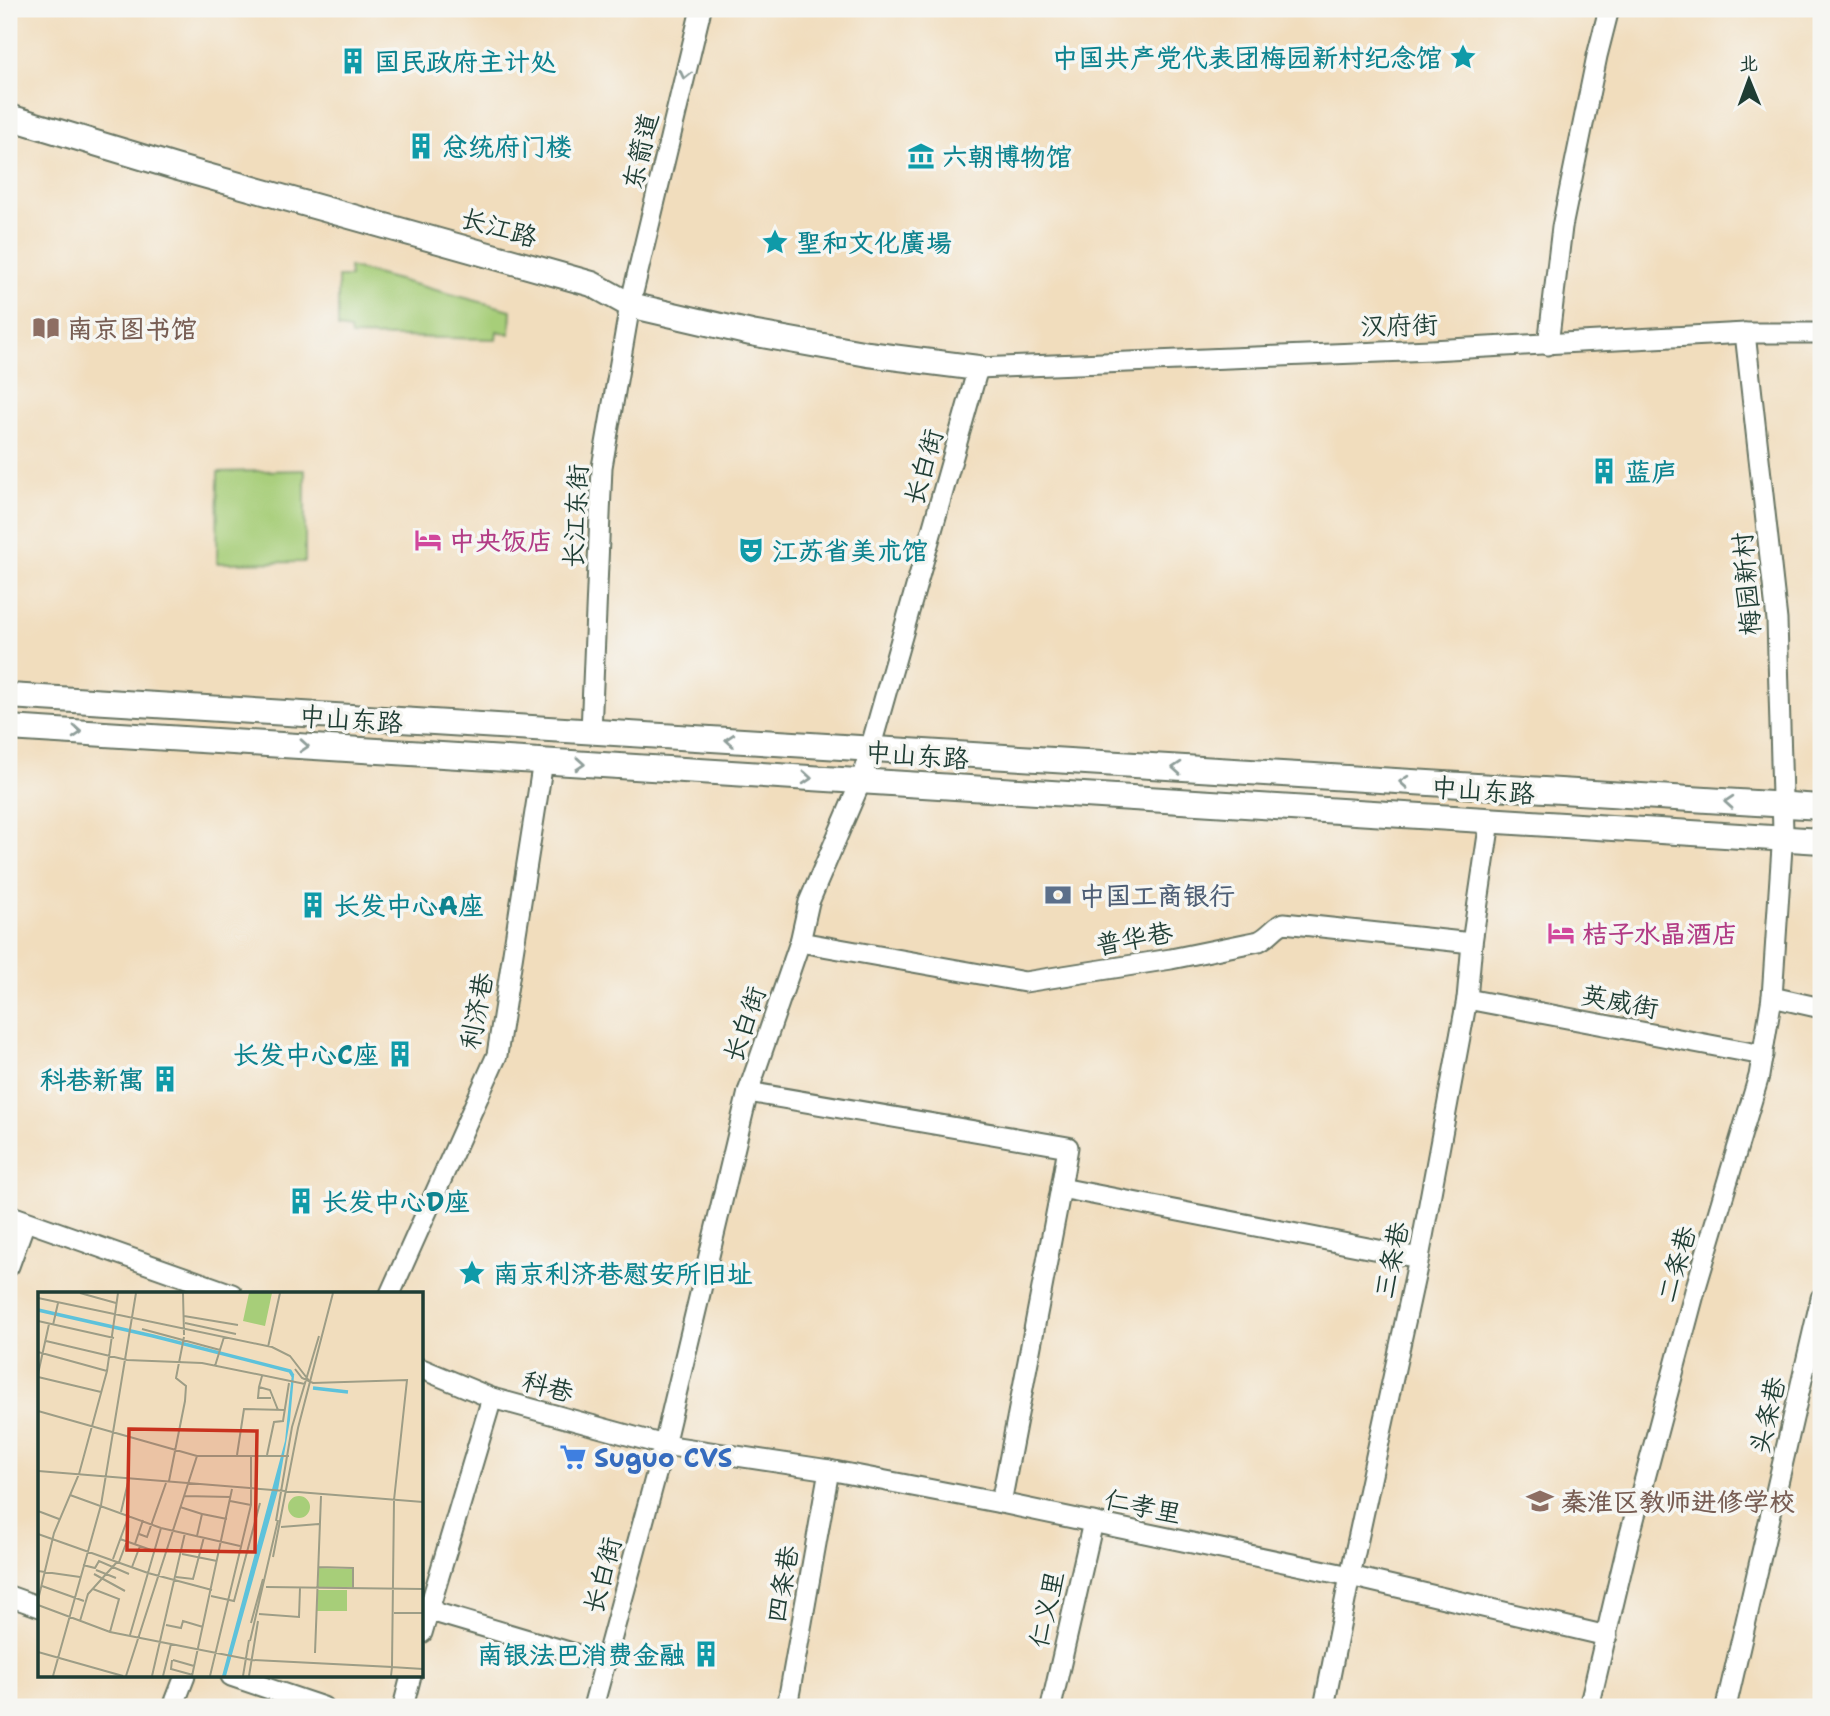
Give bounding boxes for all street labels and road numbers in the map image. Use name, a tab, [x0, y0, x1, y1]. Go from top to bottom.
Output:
street label: 东箭道	[614, 109, 666, 193]
street label: 长江路	[457, 199, 541, 255]
street label: 汉府街	[1359, 306, 1439, 344]
street label: 长白街	[895, 425, 951, 509]
street label: 长江东街	[555, 463, 595, 569]
street label: 梅园新村	[1724, 531, 1768, 637]
street label: 中山东路	[298, 698, 404, 740]
street label: 中山东路	[864, 734, 970, 776]
street label: 中山东路	[1430, 769, 1536, 811]
street label: 普华巷	[1093, 914, 1175, 962]
street label: 利济巷	[451, 969, 501, 1053]
street label: 英威街	[1578, 976, 1662, 1026]
street label: 长白街	[715, 981, 773, 1067]
street label: 三条巷	[1366, 1218, 1416, 1302]
street label: 二条巷	[1648, 1222, 1704, 1306]
street label: 科巷	[518, 1362, 578, 1410]
street label: 头条巷	[1741, 1373, 1793, 1457]
street label: 仁孝里	[1101, 1481, 1185, 1531]
street label: 长白街	[575, 1533, 629, 1617]
street label: 四条巷	[758, 1543, 806, 1625]
street label: 仁义里	[1020, 1567, 1072, 1651]

